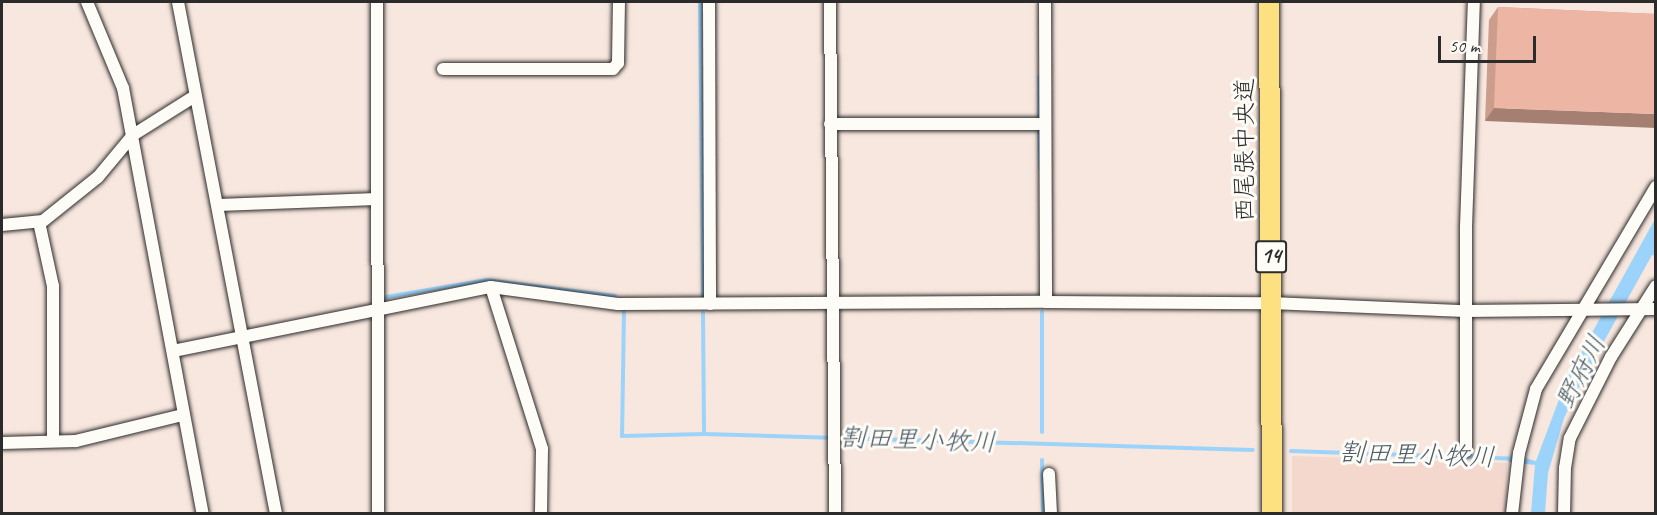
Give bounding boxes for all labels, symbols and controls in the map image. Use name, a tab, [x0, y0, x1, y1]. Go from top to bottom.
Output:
scale bar	[1441, 24, 1538, 62]
text: 50 m	[1449, 35, 1480, 57]
street label: 西尾張中央道	[1231, 78, 1259, 222]
road number: 14	[1254, 238, 1288, 276]
water label: 野府川	[1549, 330, 1613, 414]
water label: 割田里小牧川	[840, 422, 996, 458]
water label: 割田里小牧川	[1339, 437, 1495, 473]

